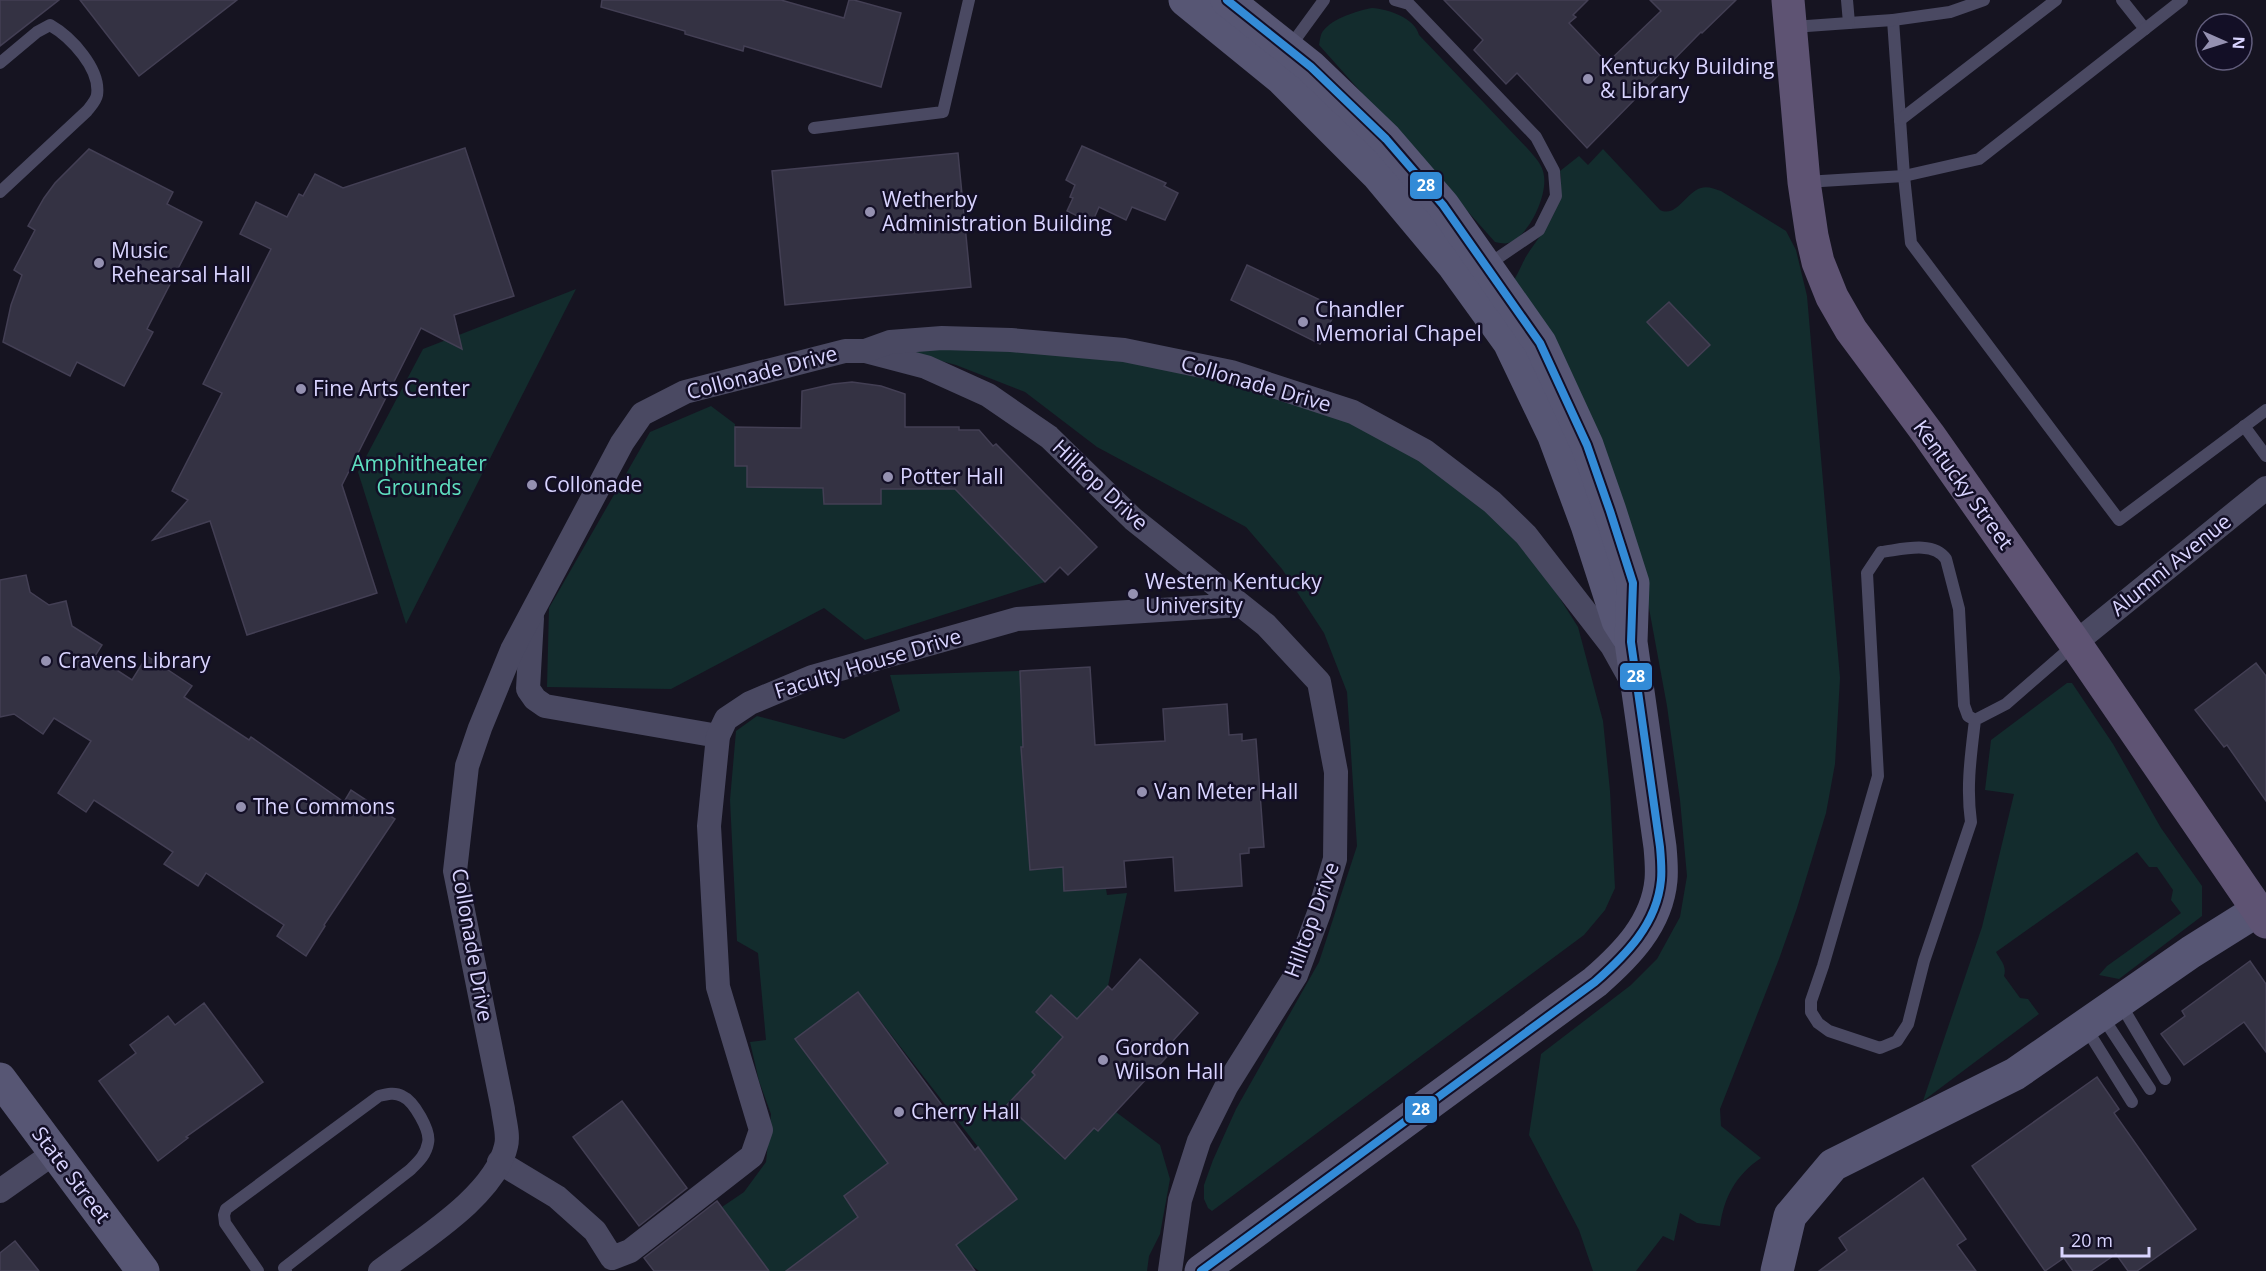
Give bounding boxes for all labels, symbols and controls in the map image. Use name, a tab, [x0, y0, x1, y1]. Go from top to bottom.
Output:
north arrow	[2194, 12, 2254, 72]
text: N	[2228, 36, 2250, 50]
place label: Kentucky Building & Library	[1600, 52, 1774, 104]
marker: Kentucky Building & Library	[1581, 72, 1595, 86]
line badge: 28	[1409, 171, 1443, 200]
text: 28	[1417, 174, 1435, 196]
place label: Wetherby Administration Building	[882, 185, 1112, 237]
marker: Wetherby Administration Building	[863, 205, 877, 219]
place label: Music Rehearsal Hall	[111, 236, 251, 288]
marker: Music Rehearsal Hall	[92, 256, 106, 270]
place label: Chandler Memorial Chapel	[1315, 295, 1482, 347]
marker: Chandler Memorial Chapel	[1296, 315, 1310, 329]
street label: Collonade Drive	[683, 338, 840, 406]
street label: Collonade Drive	[1178, 348, 1335, 418]
place label: Fine Arts Center	[313, 374, 470, 402]
marker: Fine Arts Center	[294, 382, 308, 396]
street label: Kentucky Street	[1907, 414, 2020, 555]
street label: Hilltop Drive	[1047, 433, 1155, 536]
park label: Amphitheater Grounds	[351, 449, 487, 501]
place label: Potter Hall	[900, 462, 1004, 490]
place label: Collonade	[544, 470, 642, 498]
marker: Potter Hall	[881, 470, 895, 484]
marker: Collonade	[525, 478, 539, 492]
street label: Alumni Avenue	[2104, 507, 2237, 622]
place label: Western Kentucky University	[1145, 567, 1322, 619]
marker: Western Kentucky University	[1126, 587, 1140, 601]
street label: Faculty House Drive	[771, 621, 965, 705]
place label: Cravens Library	[58, 646, 211, 674]
marker: Cravens Library	[39, 654, 53, 668]
line badge: 28	[1619, 662, 1653, 691]
text: 28	[1627, 665, 1645, 687]
place label: Van Meter Hall	[1154, 777, 1298, 805]
marker: Van Meter Hall	[1135, 785, 1149, 799]
place label: The Commons	[253, 792, 395, 820]
marker: The Commons	[234, 800, 248, 814]
street label: Hilltop Drive	[1277, 858, 1345, 981]
street label: Collonade Drive	[446, 866, 500, 1024]
place label: Gordon Wilson Hall	[1115, 1033, 1224, 1085]
marker: Gordon Wilson Hall	[1096, 1053, 1110, 1067]
line badge: 28	[1404, 1095, 1438, 1124]
place label: Cherry Hall	[911, 1097, 1020, 1125]
text: 28	[1412, 1098, 1430, 1120]
marker: Cherry Hall	[892, 1105, 906, 1119]
street label: State Street	[26, 1120, 117, 1228]
scale bar	[2062, 1220, 2149, 1258]
text: 20 m	[2071, 1228, 2113, 1252]

